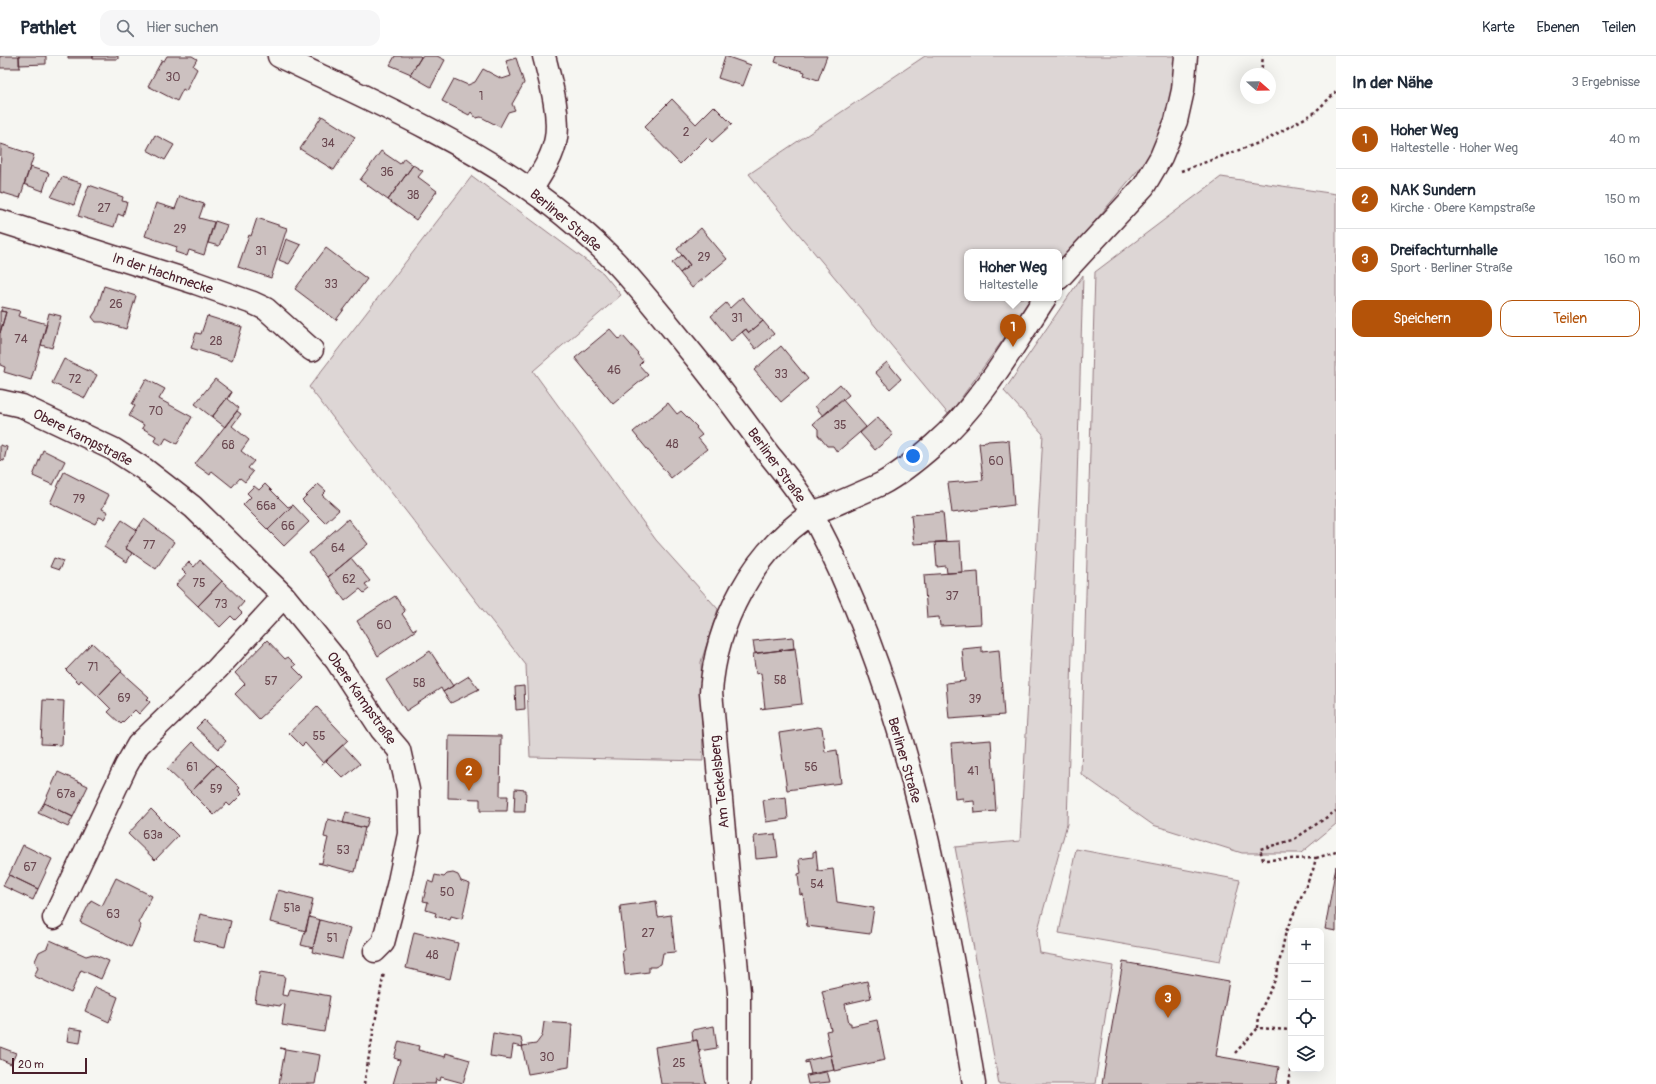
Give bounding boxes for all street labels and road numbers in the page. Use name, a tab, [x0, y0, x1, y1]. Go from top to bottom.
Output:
street label: Berliner Straße	[526, 186, 605, 255]
street label: In der Hachmecke	[110, 249, 216, 298]
street label: Obere Kampstraße	[30, 405, 135, 470]
street label: Berliner Straße	[744, 425, 809, 506]
street label: Obere Kampstraße	[323, 649, 400, 748]
street label: Berliner Straße	[884, 715, 925, 805]
street label: Am Teckelsberg	[706, 735, 733, 829]

